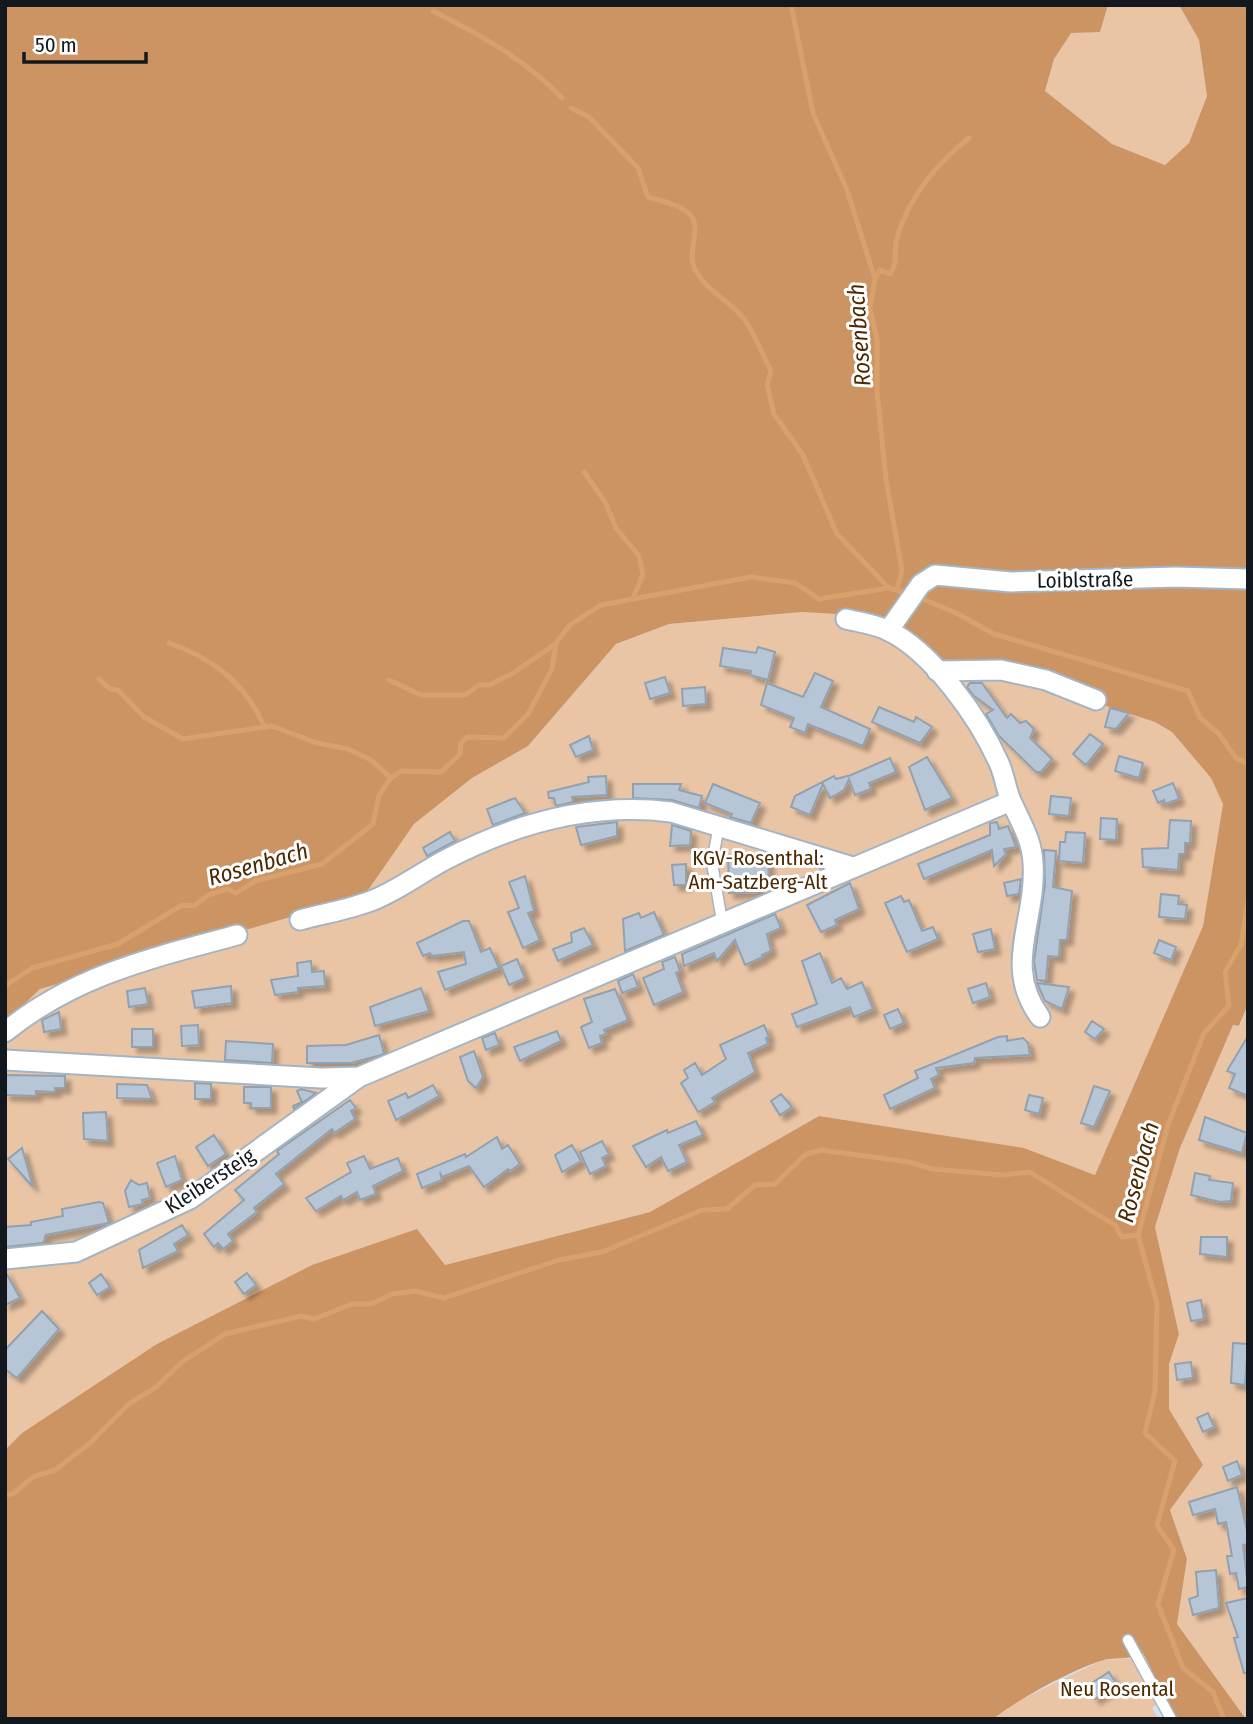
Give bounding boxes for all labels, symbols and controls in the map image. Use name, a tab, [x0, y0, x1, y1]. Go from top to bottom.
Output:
scale bar	[24, 21, 147, 65]
text: 50 m	[35, 32, 77, 58]
water label: Rosenbach	[841, 283, 877, 387]
street label: Loiblstraße	[1037, 566, 1133, 594]
water label: Rosenbach	[205, 836, 311, 892]
park label: KGV-Rosenthal: Am-Satzberg-Alt	[688, 845, 828, 895]
water label: Rosenbach	[1111, 1119, 1165, 1225]
street label: Kleibersteig	[160, 1142, 260, 1220]
park label: Neu Rosental	[1060, 1676, 1174, 1702]

